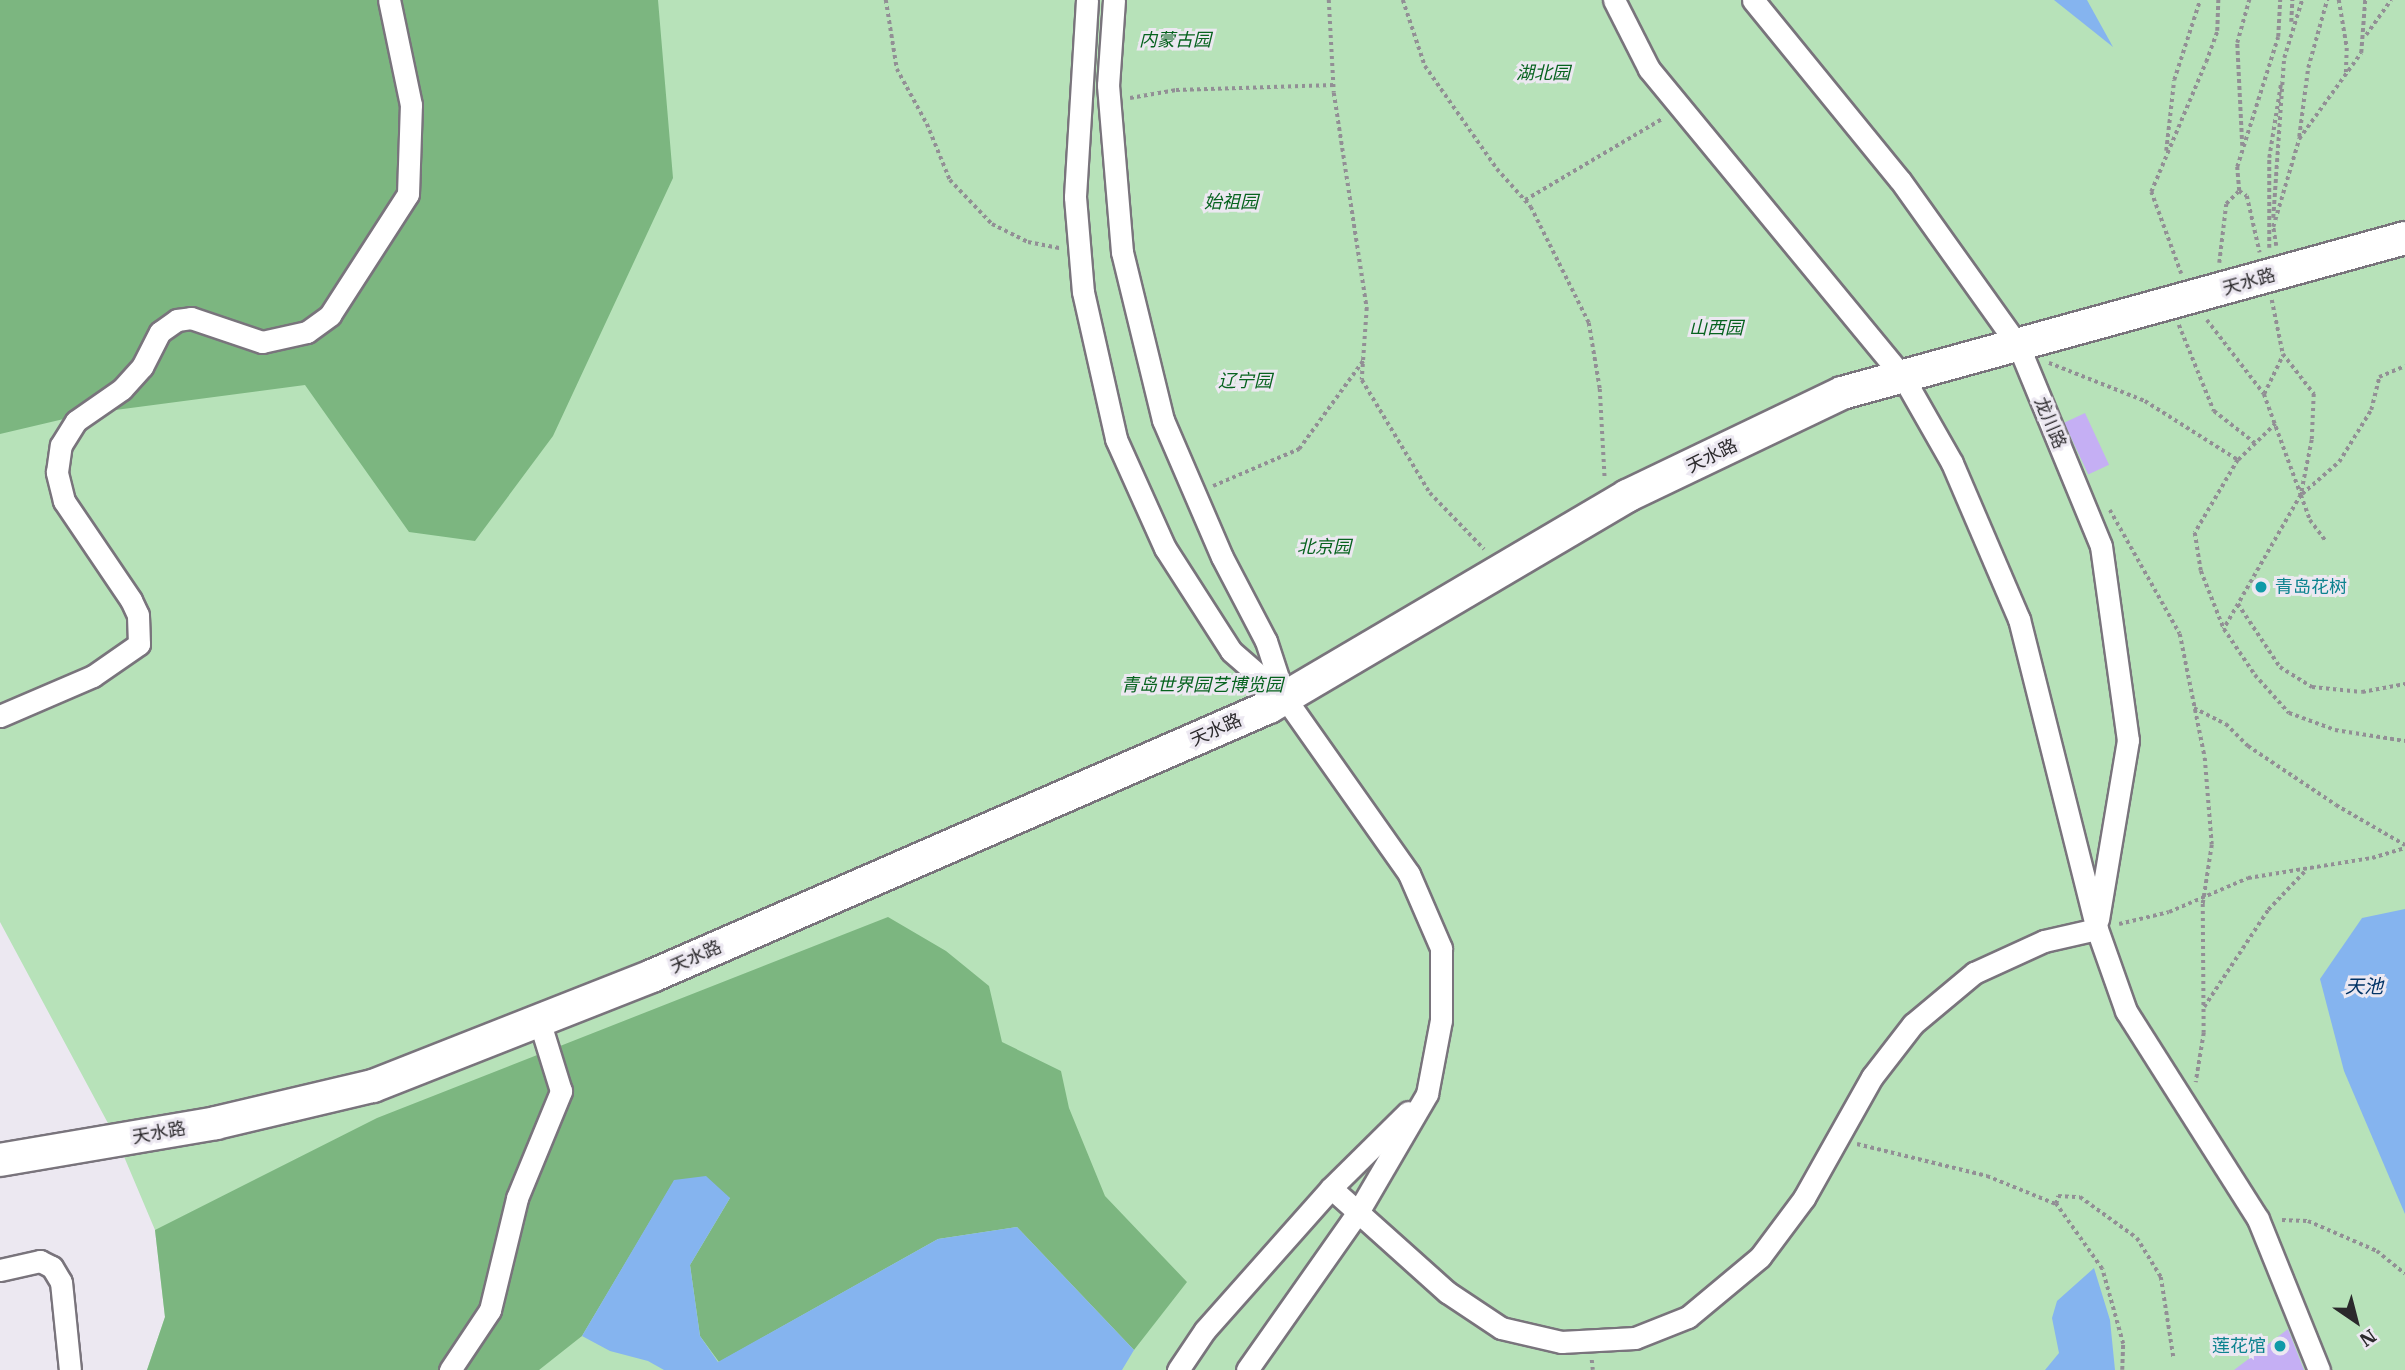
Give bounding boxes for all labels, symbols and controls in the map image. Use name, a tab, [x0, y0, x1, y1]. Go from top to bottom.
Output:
park label: 内蒙古园	[1139, 29, 1211, 51]
park label: 湖北园	[1516, 62, 1570, 84]
park label: 始祖园	[1204, 191, 1258, 213]
street label: 天水路	[2220, 264, 2278, 300]
park label: 山西园	[1689, 317, 1743, 339]
park label: 辽宁园	[1218, 370, 1272, 392]
street label: 龙川路	[2030, 394, 2070, 452]
street label: 天水路	[1683, 434, 1741, 478]
park label: 北京园	[1297, 536, 1351, 558]
place label: 青岛花树	[2275, 576, 2347, 598]
marker: 青岛花树	[2253, 579, 2269, 595]
park label: 青岛世界园艺博览园	[1121, 674, 1283, 696]
street label: 天水路	[1187, 709, 1245, 751]
street label: 天水路	[667, 936, 725, 978]
water label: 天池	[2345, 976, 2383, 998]
street label: 天水路	[131, 1118, 187, 1148]
north arrow	[2321, 1286, 2391, 1356]
text: N	[2355, 1324, 2381, 1352]
place label: 莲花馆	[2212, 1335, 2266, 1357]
marker: 莲花馆	[2272, 1338, 2288, 1354]

